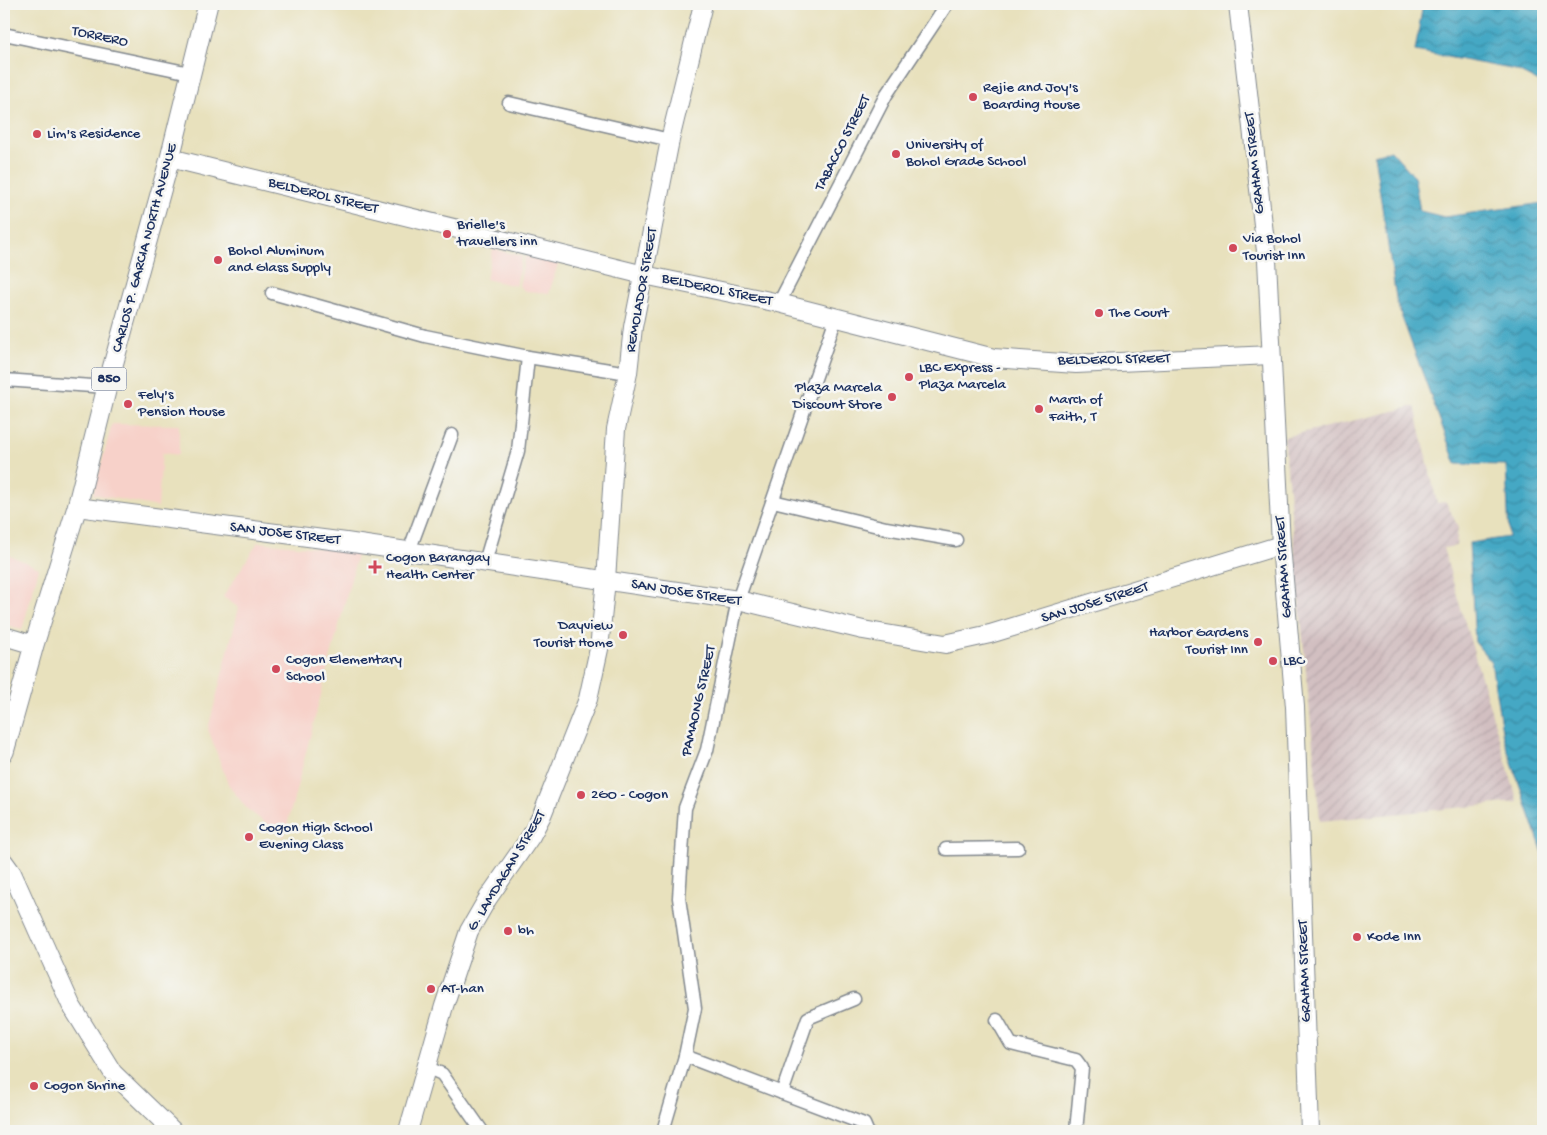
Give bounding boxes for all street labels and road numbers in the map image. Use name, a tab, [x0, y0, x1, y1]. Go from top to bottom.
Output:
street label: TORRERO	[69, 22, 130, 52]
street label: TABACCO STREET	[811, 91, 875, 195]
street label: GRAHAM STREET	[1241, 110, 1269, 215]
street label: CARLOS P. GARCIA NORTH AVENUE	[108, 141, 182, 354]
street label: BELDEROL STREET	[265, 173, 381, 219]
street label: REMOLADOR STREET	[622, 225, 662, 354]
street label: BELDEROL STREET	[659, 269, 775, 311]
street label: BELDEROL STREET	[1057, 350, 1172, 370]
road number: 850	[92, 368, 126, 390]
street label: GRAHAM STREET	[1271, 514, 1297, 619]
street label: SAN JOSE STREET	[229, 518, 342, 550]
street label: SAN JOSE STREET	[630, 575, 743, 611]
street label: SAN JOSE STREET	[1039, 578, 1152, 628]
street label: PAMAONG STREET	[677, 643, 721, 759]
street label: G. LAMDAGAN STREET	[464, 806, 551, 935]
street label: GRAHAM STREET	[1294, 918, 1316, 1023]

